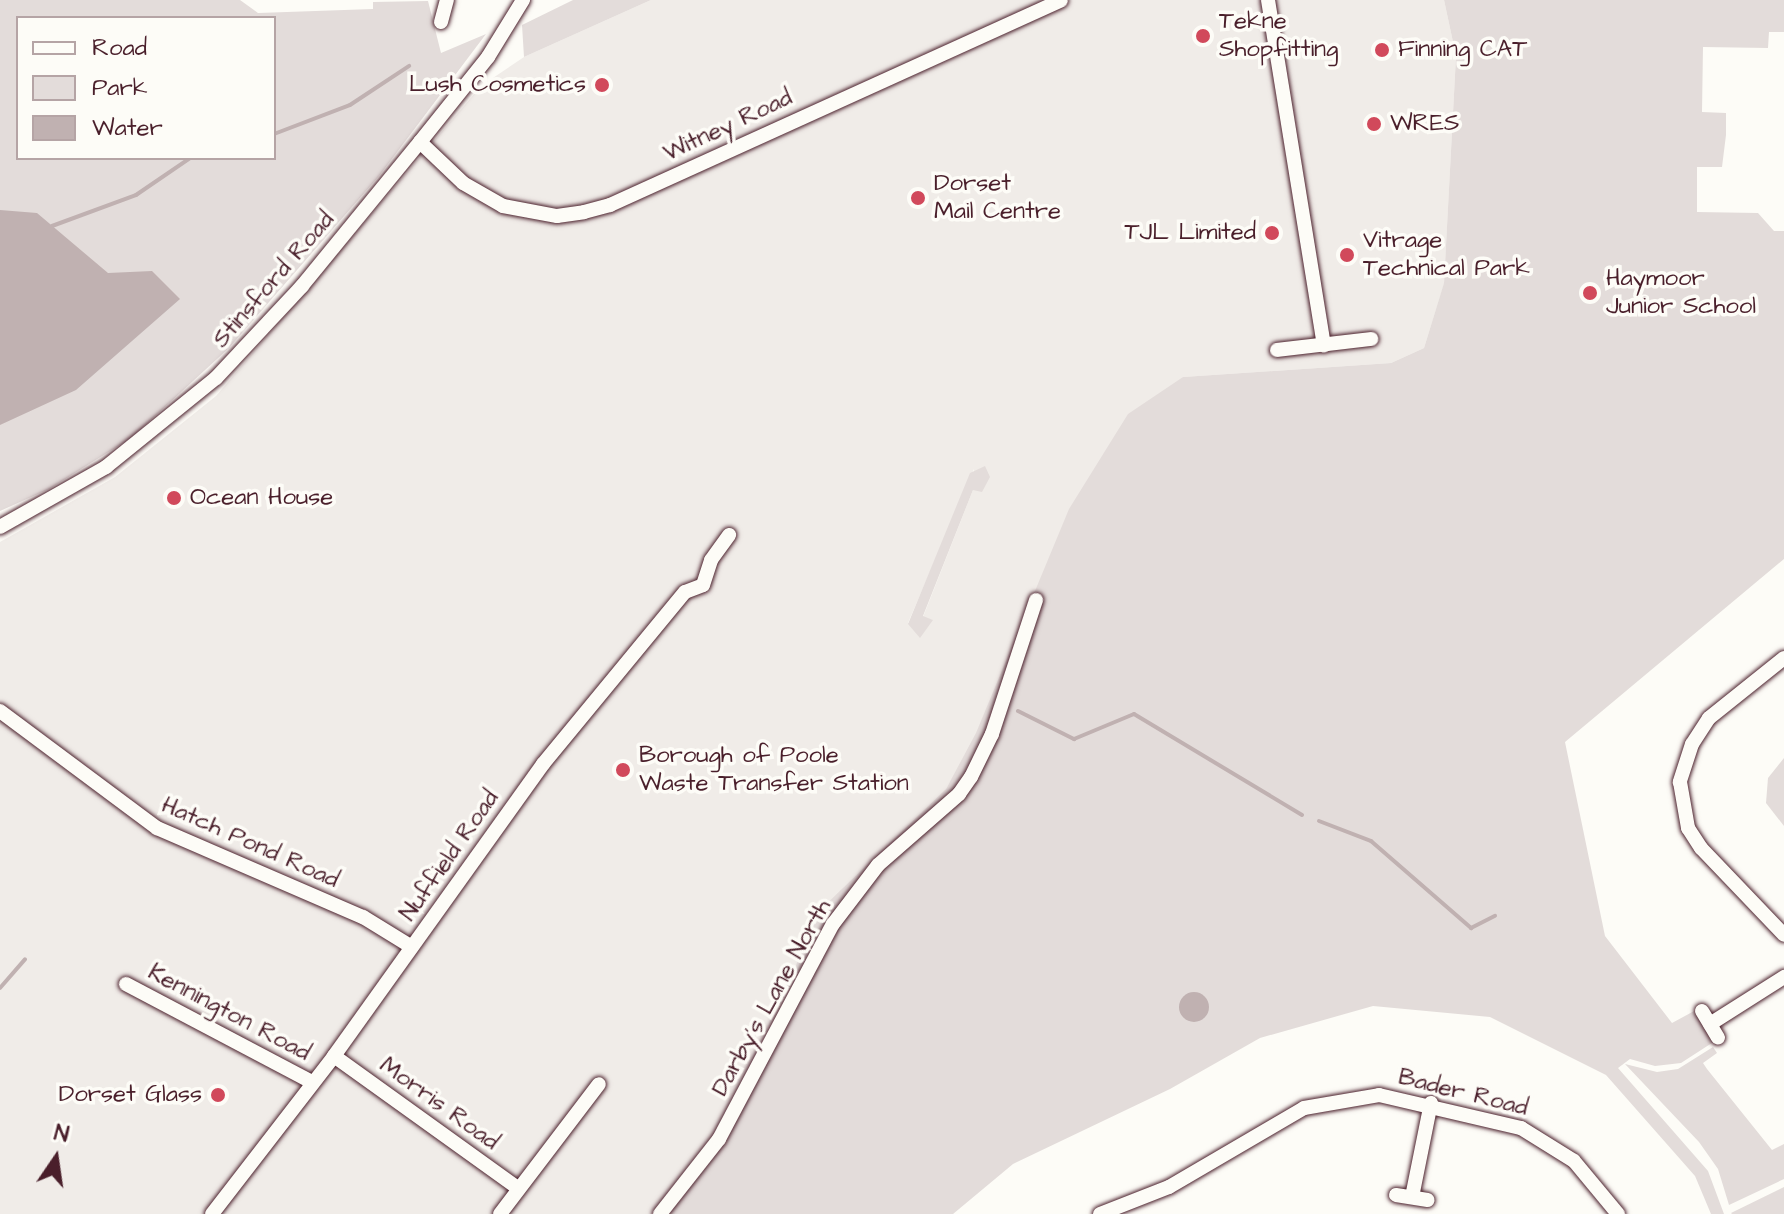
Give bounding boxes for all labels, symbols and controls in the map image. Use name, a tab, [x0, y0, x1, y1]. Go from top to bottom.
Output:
place label: Tekne Shopfitting	[1219, 8, 1338, 64]
legend	[16, 16, 276, 160]
marker: Tekne Shopfitting	[1194, 27, 1212, 45]
text: Road	[92, 31, 147, 65]
place label: Finning CAT	[1398, 36, 1527, 64]
marker: Finning CAT	[1373, 41, 1391, 59]
text: Park	[92, 71, 148, 105]
place label: Lush Cosmetics	[409, 71, 586, 99]
marker: Lush Cosmetics	[593, 76, 611, 94]
street label: Witney Road	[659, 84, 797, 168]
place label: WRES	[1390, 110, 1459, 138]
text: Water	[92, 111, 163, 145]
marker: WRES	[1365, 115, 1383, 133]
place label: Dorset Mail Centre	[934, 170, 1061, 226]
marker: Dorset Mail Centre	[909, 189, 927, 207]
street label: Stinsford Road	[207, 206, 341, 354]
place label: TJL Limited	[1125, 219, 1256, 247]
marker: TJL Limited	[1263, 224, 1281, 242]
place label: Vitrage Technical Park	[1363, 227, 1530, 283]
marker: Vitrage Technical Park	[1338, 246, 1356, 264]
place label: Haymoor Junior School	[1606, 265, 1756, 321]
marker: Haymoor Junior School	[1581, 284, 1599, 302]
place label: Ocean House	[190, 484, 333, 512]
marker: Ocean House	[165, 489, 183, 507]
place label: Borough of Poole Waste Transfer Station	[639, 742, 909, 798]
marker: Borough of Poole Waste Transfer Station	[614, 761, 632, 779]
street label: Nuffield Road	[394, 785, 506, 927]
street label: Hatch Pond Road	[157, 791, 343, 895]
street label: Darby's Lane North	[706, 895, 838, 1101]
street label: Kennington Road	[143, 958, 315, 1068]
street label: Morris Road	[374, 1051, 504, 1157]
street label: Bader Road	[1395, 1063, 1531, 1123]
place label: Dorset Glass	[59, 1081, 202, 1109]
marker: Dorset Glass	[209, 1086, 227, 1104]
text: N	[51, 1117, 72, 1151]
north arrow	[16, 1118, 96, 1198]

